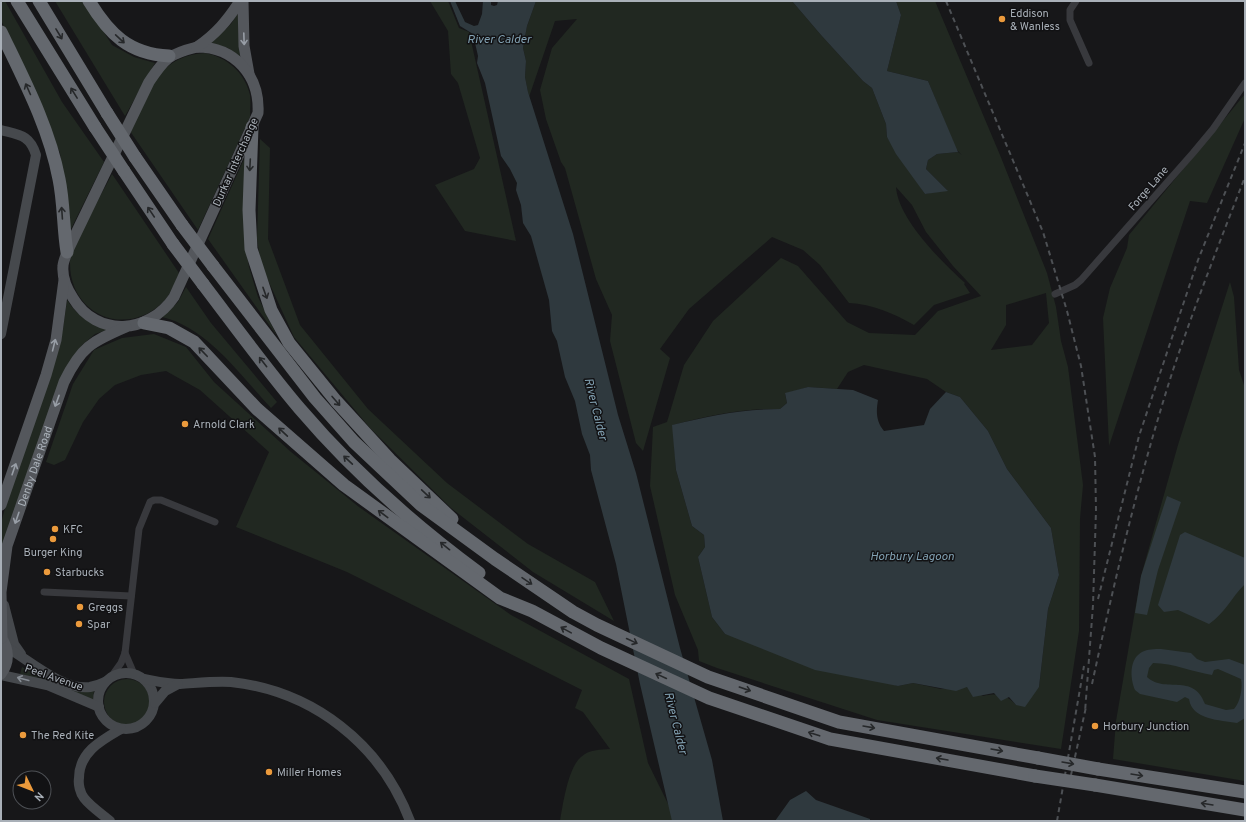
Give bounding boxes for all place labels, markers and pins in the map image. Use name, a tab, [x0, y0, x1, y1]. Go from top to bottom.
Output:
place label: Eddison & Wanless	[1010, 7, 1060, 34]
marker: Eddison & Wanless	[997, 14, 1007, 24]
place label: Arnold Clark	[193, 418, 255, 432]
marker: Arnold Clark	[180, 419, 190, 429]
place label: KFC	[63, 523, 83, 537]
marker: KFC	[50, 524, 60, 534]
marker: Burger King	[48, 534, 58, 544]
place label: Burger King	[23, 546, 83, 560]
place label: Starbucks	[55, 566, 104, 580]
marker: Starbucks	[42, 567, 52, 577]
place label: Greggs	[88, 601, 123, 615]
marker: Greggs	[75, 602, 85, 612]
place label: Spar	[87, 618, 111, 632]
marker: Spar	[74, 619, 84, 629]
place label: Horbury Junction	[1103, 720, 1189, 734]
marker: Horbury Junction	[1090, 721, 1100, 731]
place label: The Red Kite	[31, 729, 94, 743]
marker: The Red Kite	[18, 730, 28, 740]
place label: Miller Homes	[277, 766, 342, 780]
marker: Miller Homes	[264, 767, 274, 777]

